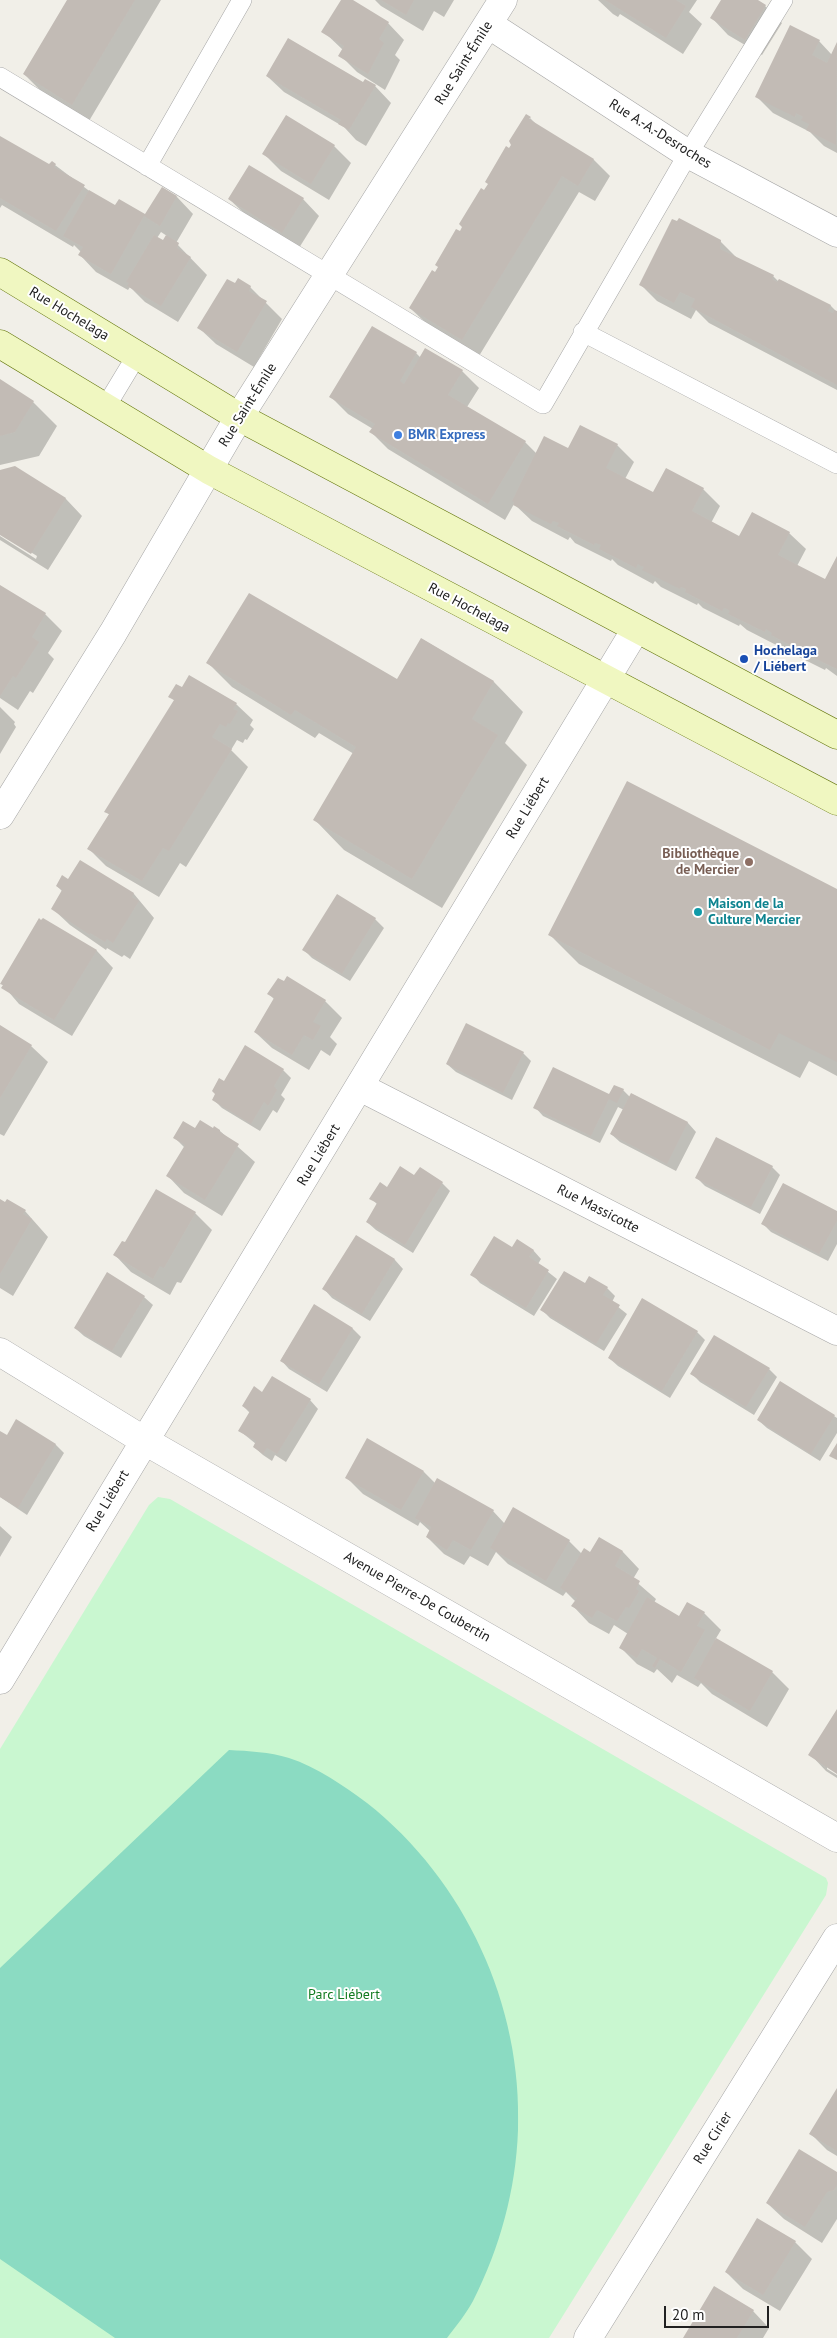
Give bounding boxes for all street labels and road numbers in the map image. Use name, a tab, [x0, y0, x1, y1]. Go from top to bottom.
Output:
street label: Rue Saint-Émile	[432, 18, 496, 108]
street label: Rue A.-A.-Desroches	[606, 96, 714, 172]
street label: Rue Hochelaga	[26, 284, 112, 344]
street label: Rue Saint-Émile	[216, 360, 280, 450]
street label: Rue Hochelaga	[425, 579, 513, 637]
street label: Rue Liébert	[503, 774, 553, 842]
street label: Rue Liébert	[294, 1121, 344, 1189]
street label: Rue Massicotte	[554, 1181, 642, 1237]
street label: Rue Liébert	[83, 1467, 133, 1535]
street label: Avenue Pierre-De Coubertin	[341, 1548, 493, 1646]
street label: Rue Cirier	[690, 2109, 736, 2167]

